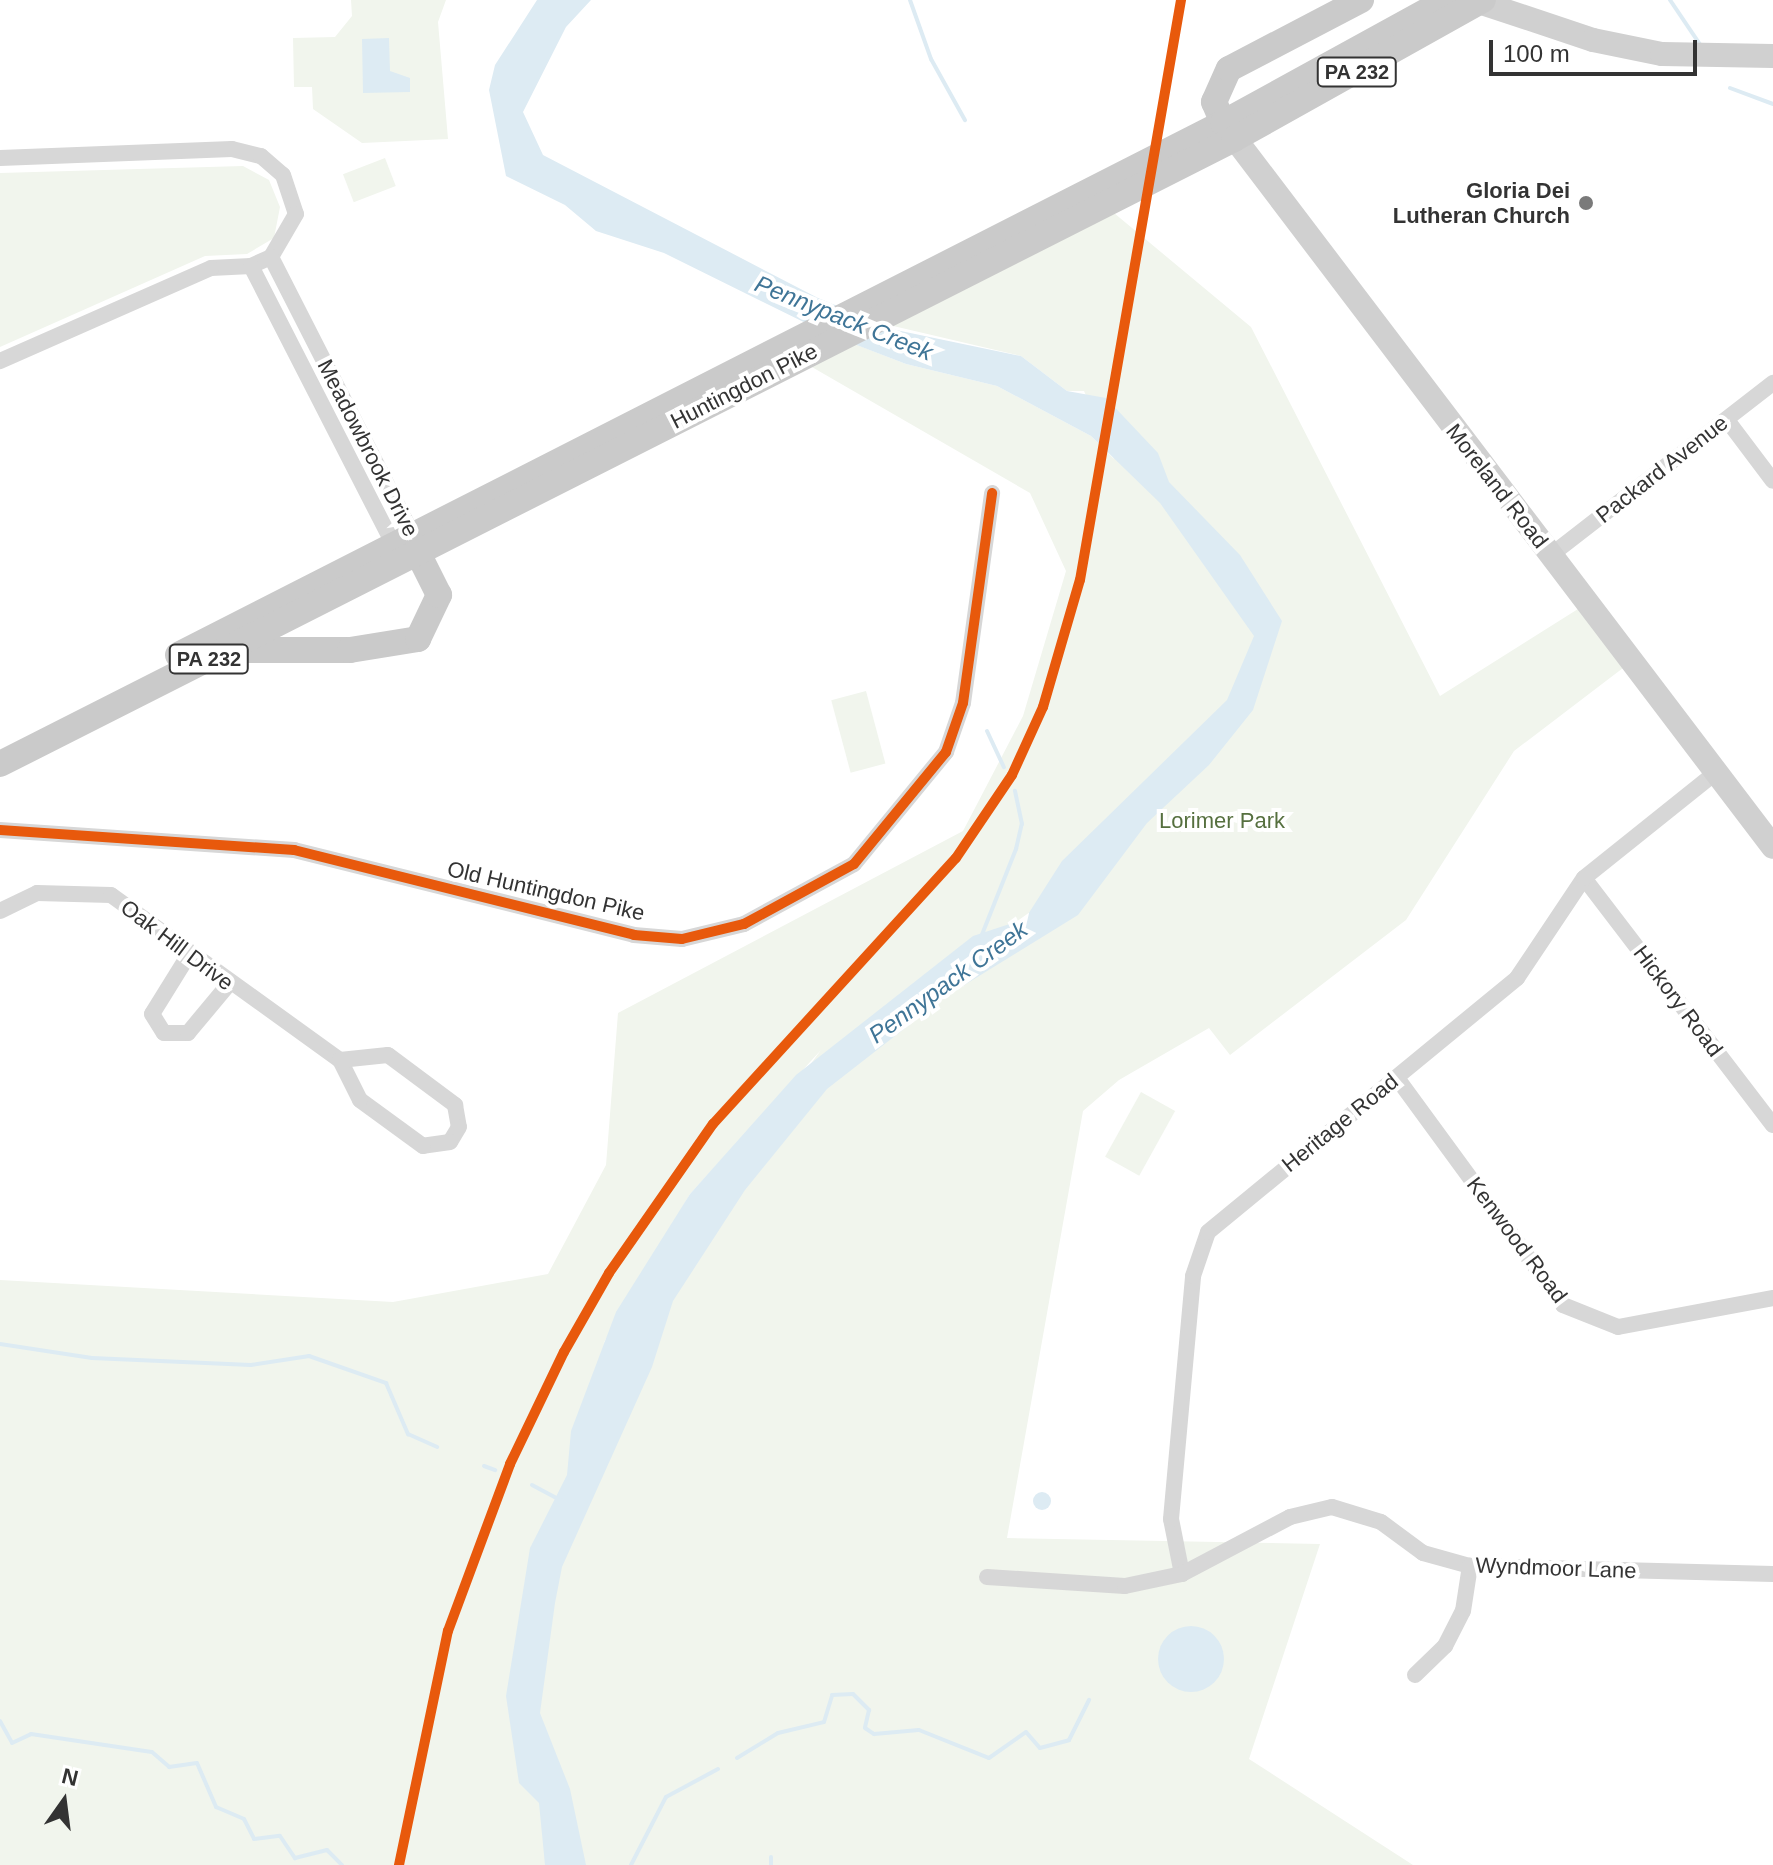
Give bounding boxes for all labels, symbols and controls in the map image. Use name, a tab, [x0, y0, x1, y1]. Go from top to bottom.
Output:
scale bar	[1493, 24, 1701, 74]
text: 100 m	[1503, 40, 1570, 67]
road number: PA 232	[1315, 56, 1399, 88]
place label: Gloria Dei Lutheran Church	[1393, 177, 1570, 228]
marker: Gloria Dei Lutheran Church	[1577, 194, 1595, 212]
water label: Pennypack Creek	[751, 269, 937, 367]
street label: Huntingdon Pike	[666, 338, 822, 434]
street label: Meadowbrook Drive	[312, 355, 424, 541]
street label: Packard Avenue	[1590, 409, 1734, 529]
street label: Moreland Road	[1440, 419, 1554, 553]
road number: PA 232	[167, 643, 251, 675]
park label: Lorimer Park	[1159, 808, 1285, 834]
street label: Old Huntingdon Pike	[445, 855, 647, 927]
street label: Oak Hill Drive	[115, 894, 239, 996]
water label: Pennypack Creek	[863, 915, 1033, 1049]
street label: Hickory Road	[1628, 940, 1728, 1062]
street label: Heritage Road	[1277, 1068, 1403, 1178]
street label: Kenwood Road	[1461, 1172, 1573, 1308]
street label: Wyndmoor Lane	[1475, 1552, 1637, 1584]
north arrow	[24, 1761, 104, 1841]
text: N	[59, 1763, 81, 1791]

